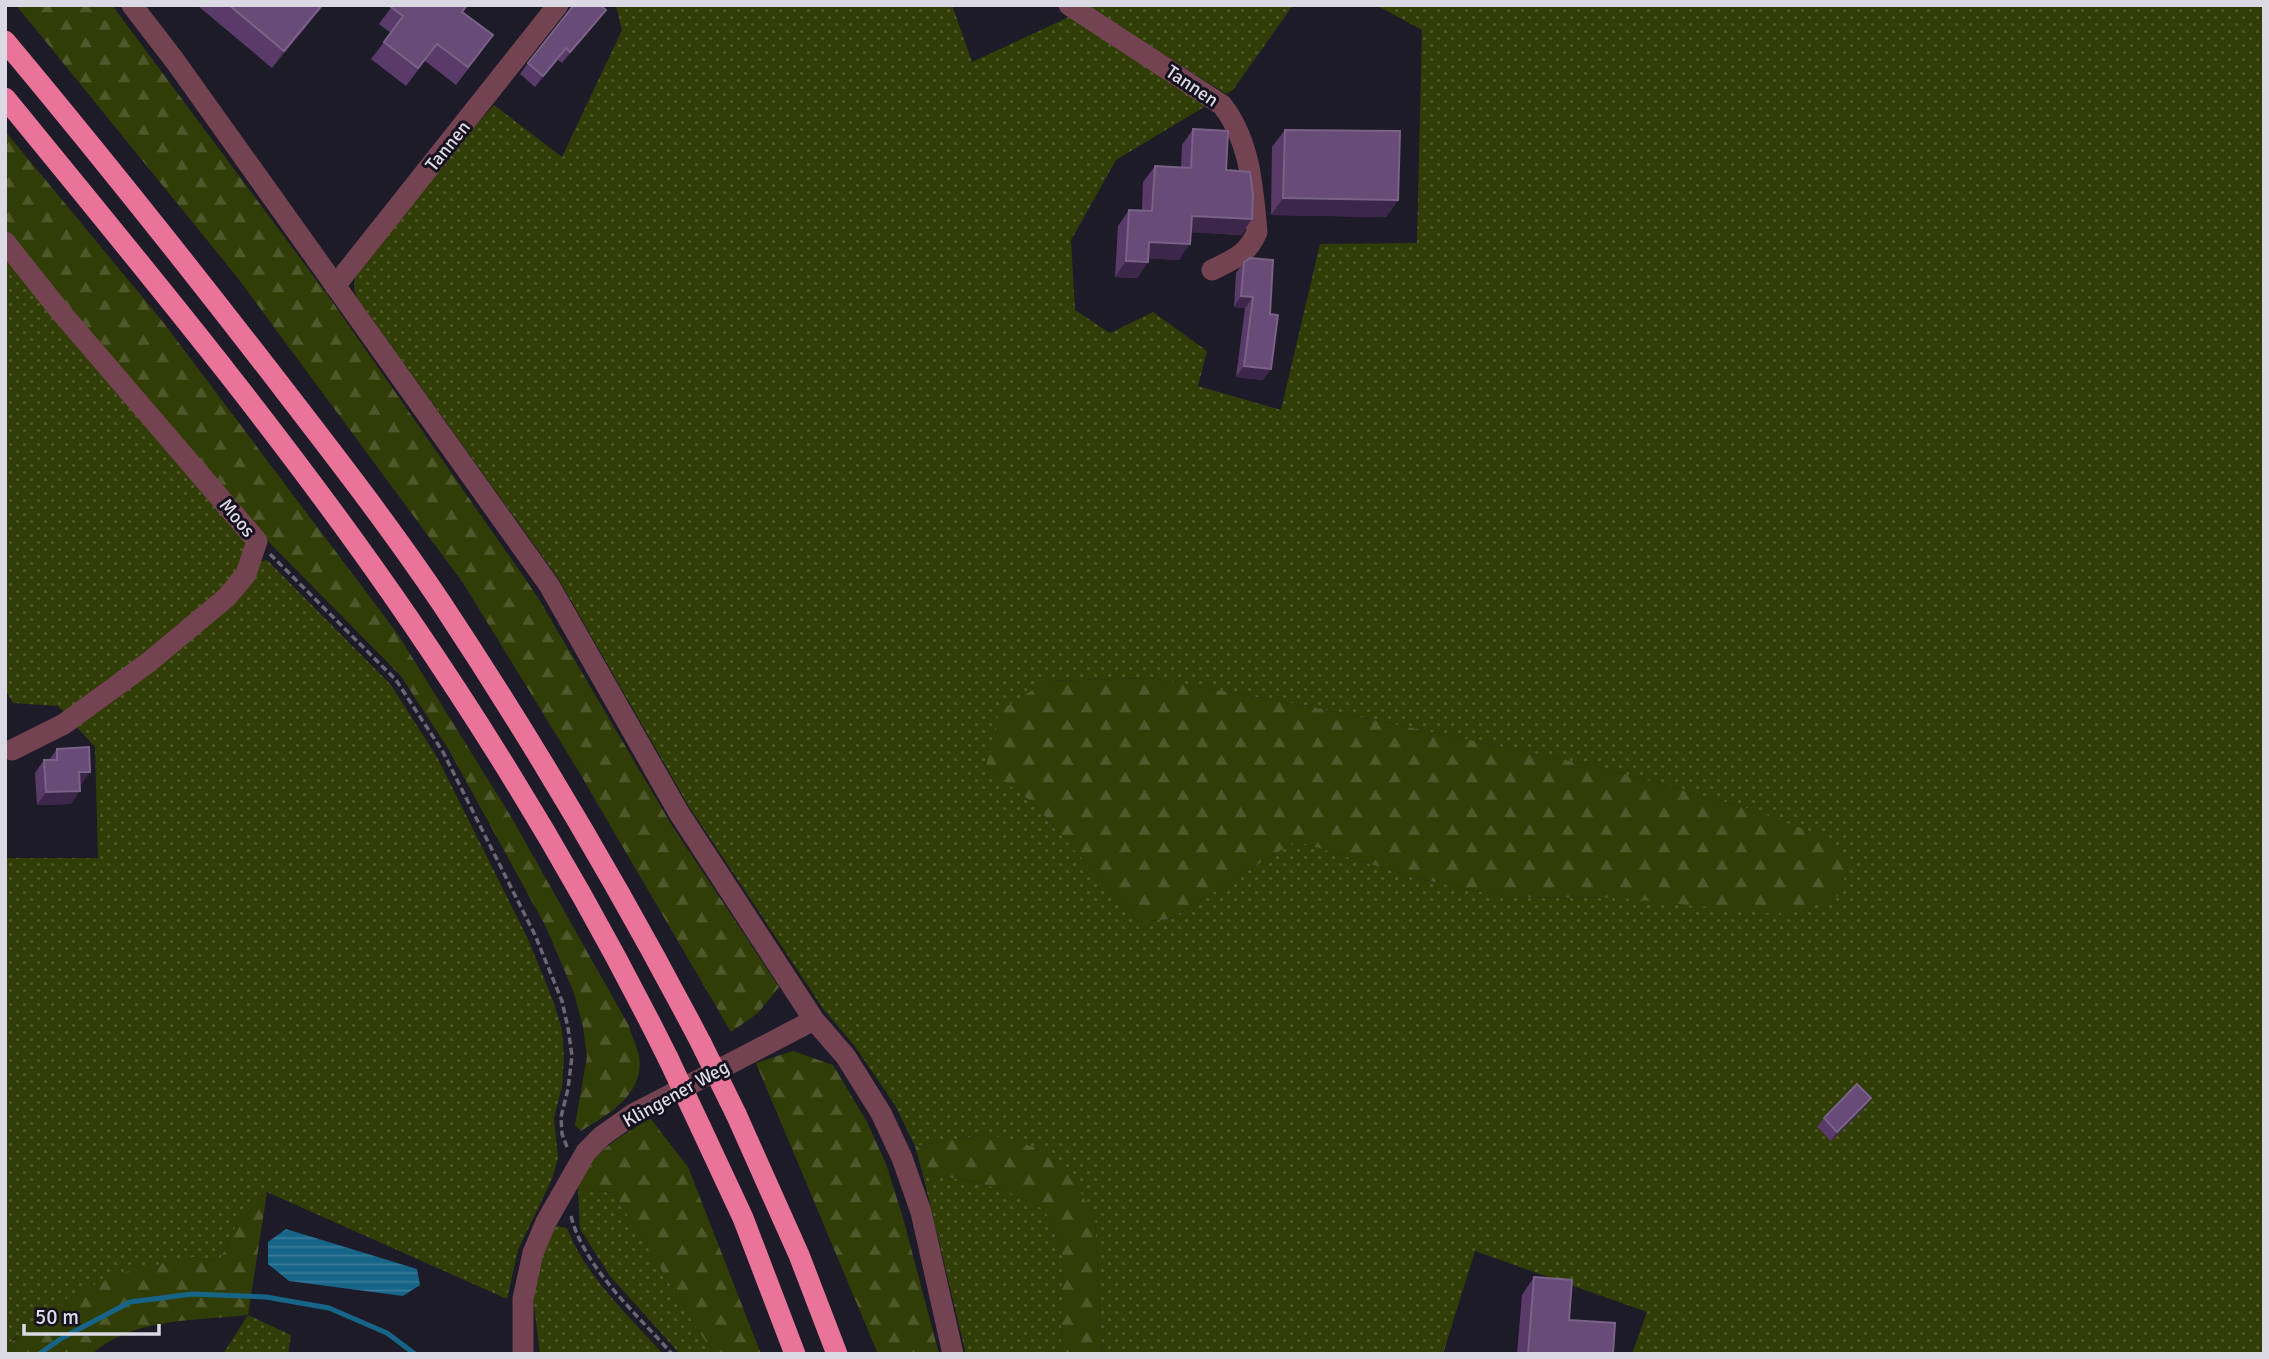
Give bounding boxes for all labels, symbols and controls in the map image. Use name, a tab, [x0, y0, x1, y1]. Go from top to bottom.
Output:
street label: Tannen	[1161, 60, 1223, 112]
street label: Tannen	[420, 116, 476, 176]
street label: Moos	[214, 494, 260, 542]
street label: Klingener Weg	[619, 1055, 733, 1133]
scale bar	[24, 1292, 159, 1336]
text: 50 m	[35, 1304, 79, 1330]

